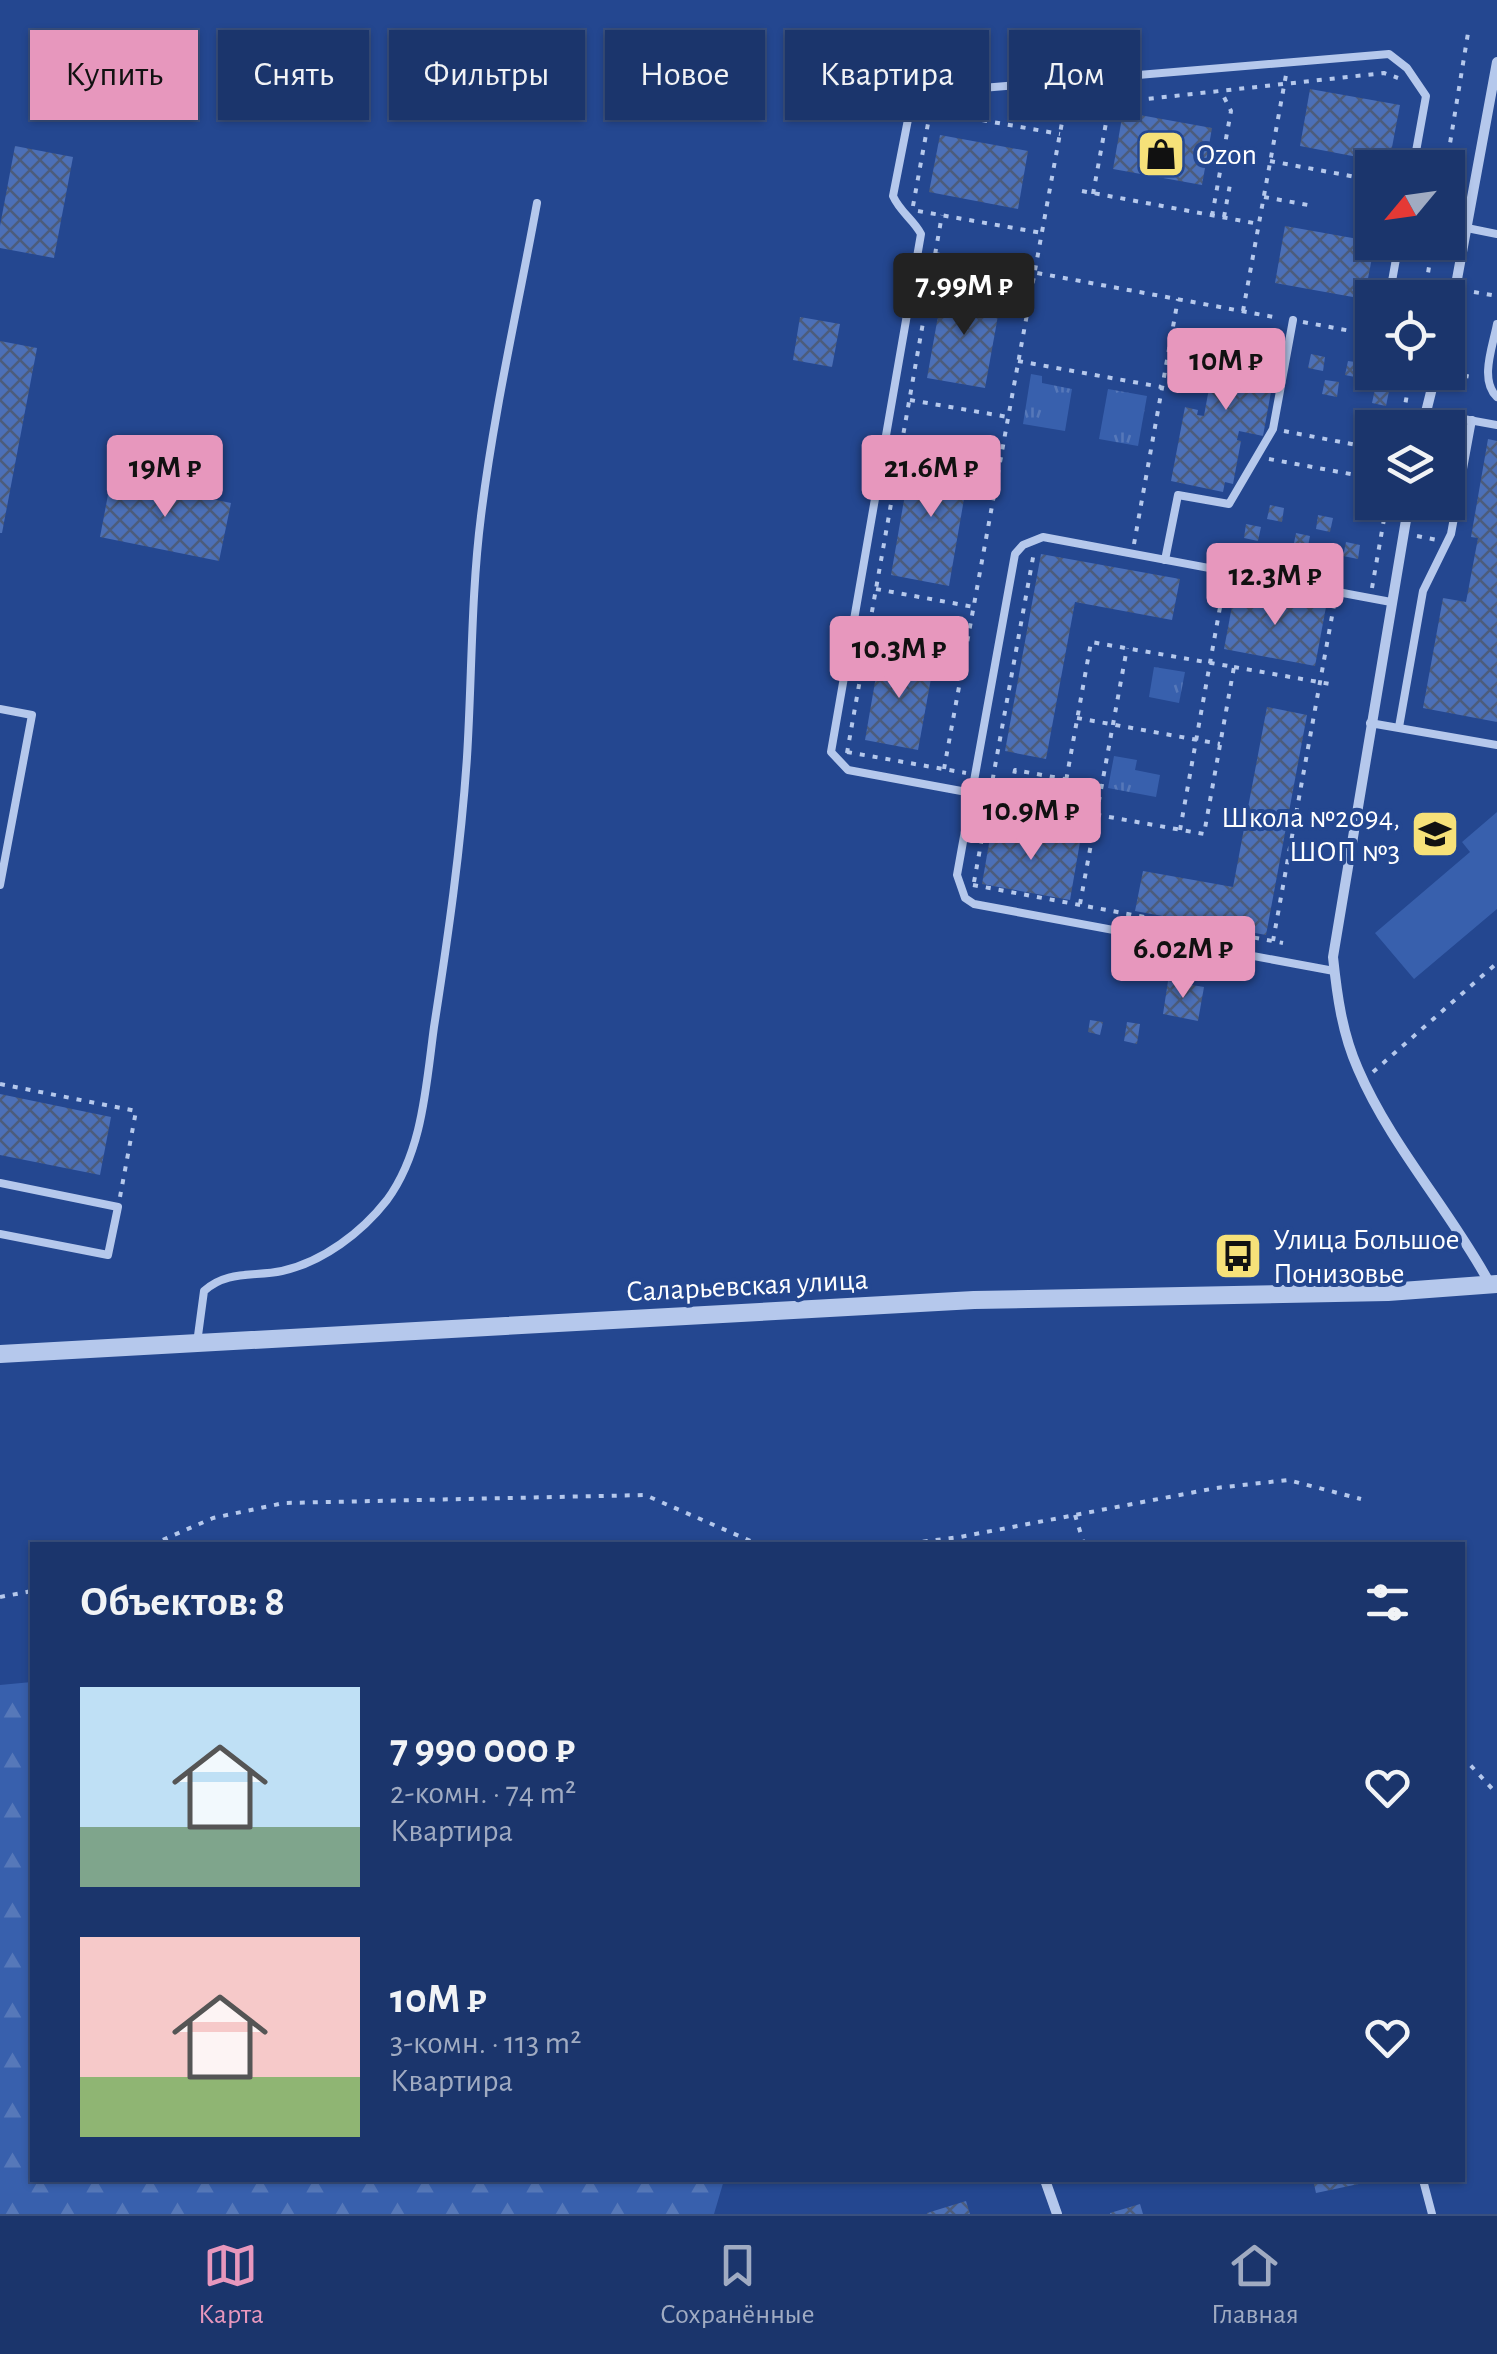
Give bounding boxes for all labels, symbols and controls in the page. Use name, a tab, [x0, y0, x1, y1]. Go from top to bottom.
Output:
chip: Купить	[30, 30, 198, 120]
chip: Снять	[218, 30, 369, 120]
chip: Фильтры	[389, 30, 585, 120]
chip: Новое	[605, 30, 765, 120]
chip: Квартира	[785, 30, 989, 120]
chip: Дом	[1009, 30, 1140, 120]
shop icon: Ozon	[1135, 128, 1187, 180]
place label: Ozon	[1196, 140, 1257, 170]
north arrow	[1355, 150, 1465, 260]
map controls	[1355, 150, 1465, 520]
pin: 7.99M ₽	[872, 253, 1056, 338]
text: 7.99M ₽	[915, 269, 1013, 301]
button: locate	[1355, 280, 1465, 390]
pin: 10M ₽	[1156, 328, 1296, 413]
text: 10M ₽	[1189, 344, 1263, 376]
button: layers	[1355, 410, 1465, 520]
pin: 19M ₽	[95, 435, 235, 520]
pin: 21.6M ₽	[839, 435, 1023, 520]
text: 19M ₽	[129, 451, 201, 483]
text: 21.6M ₽	[884, 451, 978, 483]
pin: 12.3M ₽	[1183, 543, 1367, 628]
text: 12.3M ₽	[1228, 559, 1322, 591]
pin: 10.3M ₽	[807, 616, 991, 701]
text: 10.3M ₽	[852, 632, 946, 664]
pin: 10.9M ₽	[939, 778, 1123, 863]
text: 10.9M ₽	[983, 794, 1079, 826]
place label: Школа №2094, ШОП №3	[1221, 803, 1400, 867]
school or university icon: Школа №2094, ШОП №3	[1409, 808, 1461, 860]
pin: 6.02M ₽	[1091, 916, 1275, 1001]
text: 6.02M ₽	[1133, 932, 1233, 964]
place label: Улица Большое Понизовье	[1273, 1225, 1460, 1289]
bus stop icon: Улица Большое Понизовье	[1212, 1230, 1264, 1282]
street label: Саларьевская улица	[625, 1265, 869, 1307]
icon: filters	[1360, 1575, 1415, 1630]
text: Объектов: 8	[80, 1581, 285, 1623]
icon: home	[160, 1727, 280, 1847]
text: 7 990 000 ₽	[390, 1728, 575, 1770]
icon: heart	[1360, 1760, 1415, 1815]
text: 2-комн. · 74 m²	[390, 1777, 576, 1809]
text: Квартира	[390, 1815, 513, 1847]
icon: home	[160, 1977, 280, 2097]
text: 10M ₽	[390, 1978, 486, 2020]
icon: heart	[1360, 2010, 1415, 2065]
text: 3-комн. · 113 m²	[390, 2027, 581, 2059]
text: Квартира	[390, 2065, 513, 2097]
tab: Карта	[198, 2238, 264, 2332]
tab: Сохранённые	[660, 2238, 815, 2332]
tab: Главная	[1211, 2238, 1299, 2332]

